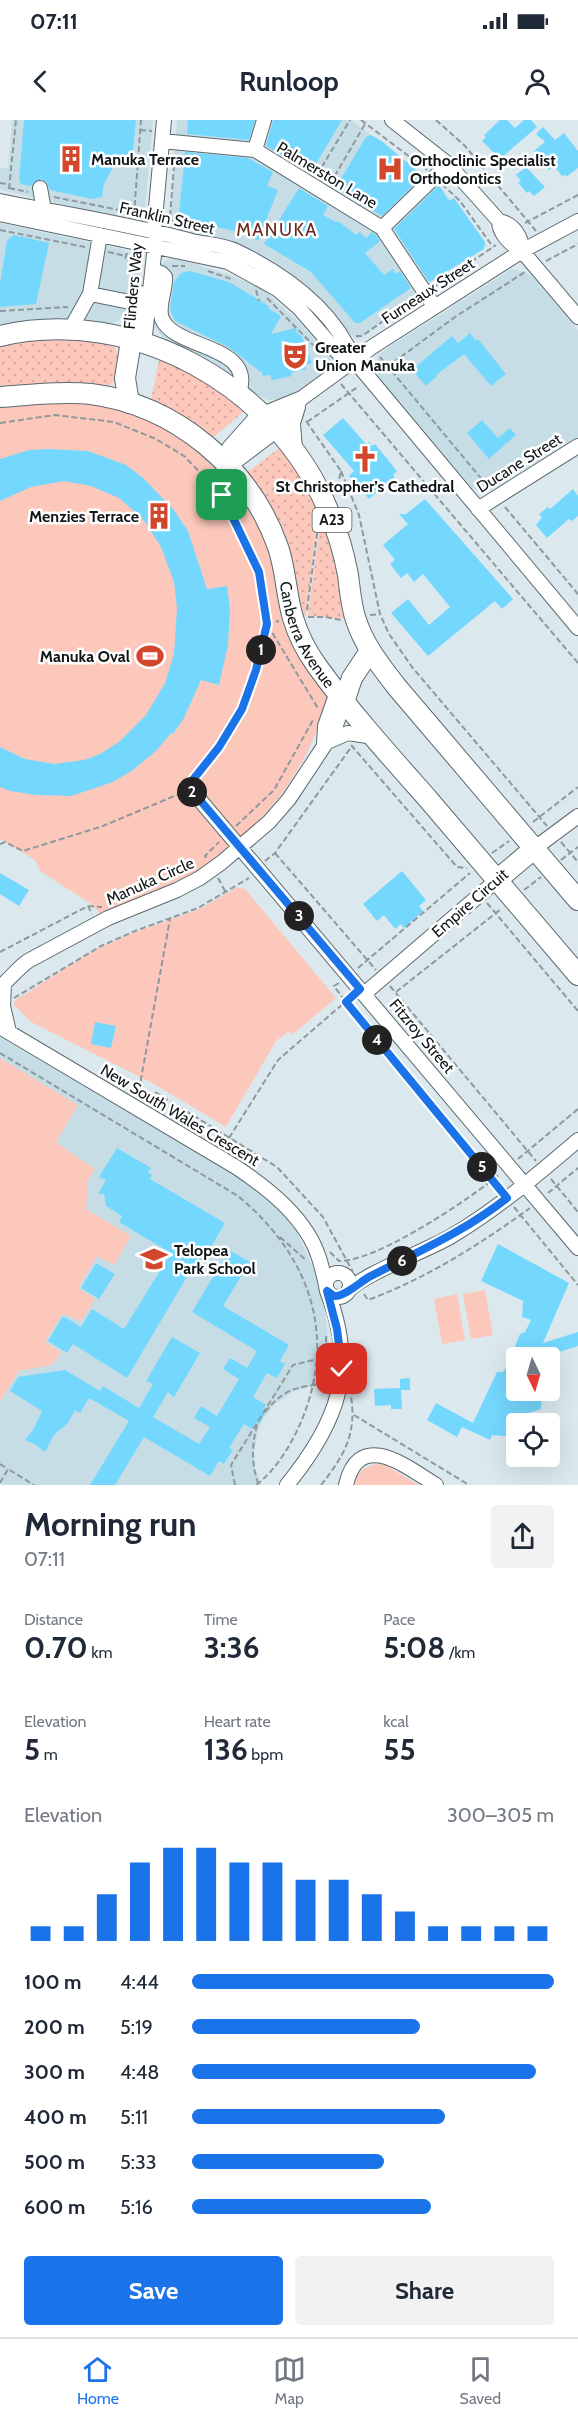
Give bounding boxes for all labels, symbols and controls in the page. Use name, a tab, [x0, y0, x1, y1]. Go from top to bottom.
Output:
text: 07:11	[30, 8, 78, 35]
icon: back	[24, 65, 57, 98]
text: Runloop	[239, 65, 339, 98]
icon: person	[521, 65, 554, 98]
street label: Palmerston Lane	[273, 138, 381, 212]
building icon: Manuka Terrace	[56, 144, 86, 174]
place label: Manuka Terrace	[91, 150, 199, 169]
place label: Orthoclinic Specialist Orthodontics	[410, 151, 556, 188]
hospital icon: Orthoclinic Specialist Orthodontics	[375, 154, 405, 184]
street label: Franklin Street	[117, 198, 217, 238]
district label: MANUKA	[236, 219, 318, 241]
street label: Flinders Way	[120, 242, 146, 330]
street label: Furneaux Street	[378, 254, 478, 328]
place label: Greater Union Manuka	[315, 338, 415, 375]
theatre icon: Greater Union Manuka	[280, 341, 310, 371]
street label: Ducane Street	[473, 429, 566, 497]
church icon: St Christopher’s Cathedral	[350, 444, 380, 474]
pin	[196, 469, 247, 520]
place label: St Christopher’s Cathedral	[276, 477, 454, 496]
icon: arrive	[205, 478, 238, 511]
building icon: Menzies Terrace	[144, 501, 174, 531]
place label: Menzies Terrace	[29, 507, 139, 526]
road number: A23	[312, 508, 352, 532]
street label: Canberra Avenue	[276, 580, 339, 691]
pin: 1	[246, 635, 276, 665]
text: 1	[258, 640, 264, 659]
sports icon: Manuka Oval	[135, 641, 165, 671]
place label: Manuka Oval	[40, 647, 130, 666]
pin: 2	[177, 777, 207, 807]
text: 2	[188, 782, 196, 801]
street label: Manuka Circle	[103, 853, 197, 909]
street label: Empire Circuit	[428, 864, 512, 941]
pin: 3	[284, 901, 314, 931]
text: 3	[295, 906, 303, 925]
street label: Fitzroy Street	[386, 995, 459, 1077]
pin: 4	[362, 1025, 392, 1055]
text: 4	[372, 1030, 382, 1049]
street label: New South Wales Crescent	[97, 1060, 263, 1170]
pin: 5	[467, 1152, 497, 1182]
text: 5	[478, 1157, 486, 1176]
place label: Telopea Park School	[174, 1241, 256, 1278]
school or university icon: Telopea Park School	[139, 1244, 169, 1274]
pin: 6	[387, 1246, 417, 1276]
text: 6	[398, 1251, 407, 1270]
pin	[316, 1343, 367, 1394]
north arrow	[506, 1347, 560, 1401]
map controls	[506, 1347, 560, 1467]
icon: check	[325, 1352, 358, 1385]
button: locate	[506, 1413, 560, 1467]
text: Morning run	[24, 1504, 196, 1544]
button: share	[491, 1505, 554, 1568]
text: 07:11	[24, 1547, 65, 1571]
text: Distance	[24, 1610, 83, 1629]
text: Time	[204, 1610, 238, 1629]
text: Pace	[383, 1610, 415, 1629]
text: 0.70	[24, 1629, 88, 1666]
text: 3:36	[204, 1629, 260, 1666]
text: 5:08	[383, 1629, 445, 1666]
text: km	[88, 1643, 113, 1662]
text: /km	[445, 1643, 475, 1662]
text: Elevation	[24, 1712, 87, 1731]
text: Heart rate	[204, 1712, 271, 1731]
text: kcal	[383, 1712, 409, 1731]
text: 5	[24, 1731, 40, 1768]
text: 136	[204, 1731, 248, 1768]
text: 55	[383, 1731, 416, 1768]
text: m	[40, 1745, 58, 1764]
text: bpm	[248, 1745, 283, 1764]
text: Elevation	[24, 1803, 102, 1827]
text: 300–305 m	[447, 1803, 554, 1827]
text: 100 m	[24, 1970, 82, 1994]
text: 4:44	[120, 1970, 159, 1994]
text: 200 m	[24, 2015, 85, 2039]
text: 5:19	[120, 2015, 153, 2039]
text: 300 m	[24, 2060, 85, 2084]
text: 4:48	[120, 2060, 159, 2084]
text: 400 m	[24, 2105, 87, 2129]
text: 5:11	[120, 2105, 148, 2129]
text: 500 m	[24, 2150, 85, 2174]
text: 5:33	[120, 2150, 157, 2174]
text: 600 m	[24, 2195, 85, 2219]
text: 5:16	[120, 2195, 153, 2219]
button: Save	[24, 2256, 283, 2325]
button: Share	[295, 2256, 554, 2325]
tab: Home	[77, 2353, 119, 2408]
tab: Map	[273, 2353, 306, 2408]
tab: Saved	[460, 2353, 501, 2408]

